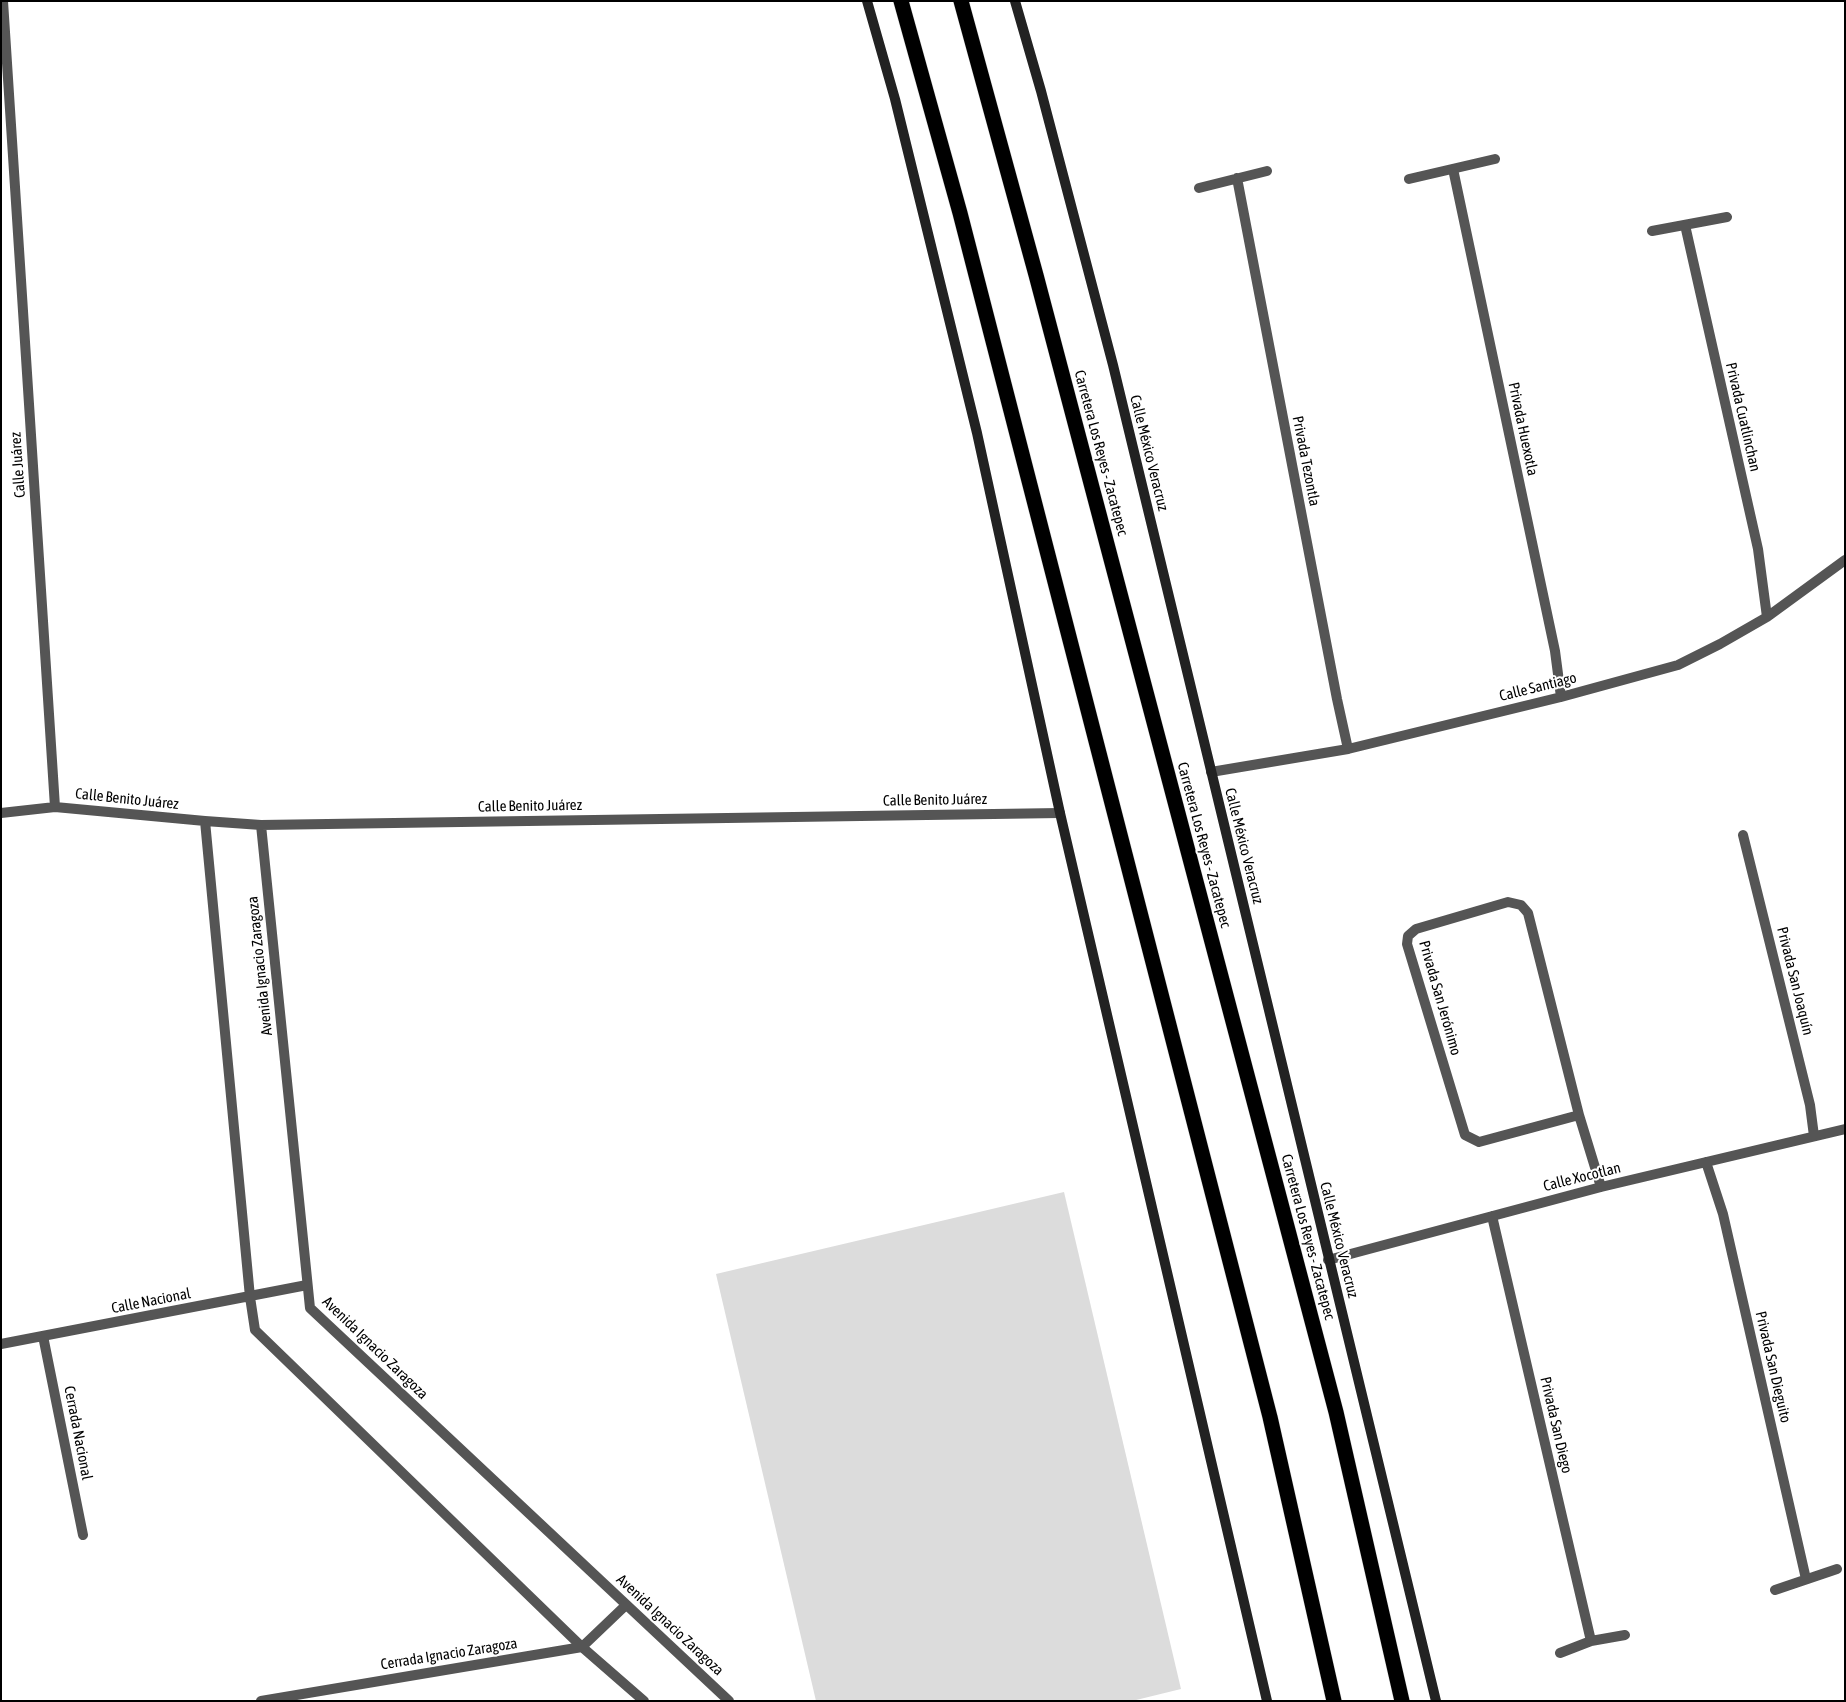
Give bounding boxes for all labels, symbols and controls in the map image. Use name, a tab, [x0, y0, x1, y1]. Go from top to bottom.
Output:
street label: Privada Cuatlinchan	[1722, 361, 1764, 473]
street label: Carretera Los Reyes - Zacatepec	[1070, 368, 1132, 538]
street label: Privada Huexotla	[1504, 381, 1542, 477]
street label: Calle México Veracruz	[1126, 393, 1172, 513]
street label: Privada Tezontla	[1288, 414, 1324, 508]
street label: Calle Juárez	[7, 431, 29, 499]
street label: Calle Santiago	[1498, 669, 1578, 705]
street label: Carretera Los Reyes - Zacatepec	[1173, 760, 1235, 930]
street label: Calle Benito Juárez	[74, 785, 180, 813]
street label: Calle México Veracruz	[1221, 786, 1267, 906]
street label: Calle Benito Juárez	[883, 790, 987, 810]
street label: Calle Benito Juárez	[478, 796, 582, 816]
street label: Avenida Ignacio Zaragoza	[244, 895, 276, 1037]
street label: Privada San Joaquín	[1773, 925, 1817, 1037]
street label: Privada San Jerónimo	[1415, 938, 1465, 1058]
street label: Carretera Los Reyes - Zacatepec	[1277, 1152, 1339, 1322]
street label: Calle Xocotlan	[1541, 1159, 1623, 1195]
street label: Calle México Veracruz	[1316, 1180, 1362, 1300]
street label: Calle Nacional	[110, 1284, 192, 1318]
street label: Avenida Ignacio Zaragoza	[318, 1293, 432, 1403]
street label: Privada San Dieguito	[1751, 1309, 1795, 1425]
street label: Privada San Diego	[1536, 1375, 1576, 1475]
street label: Cerrada Nacional	[60, 1384, 96, 1482]
street label: Avenida Ignacio Zaragoza	[613, 1571, 727, 1679]
street label: Cerrada Ignacio Zaragoza	[379, 1634, 519, 1674]

